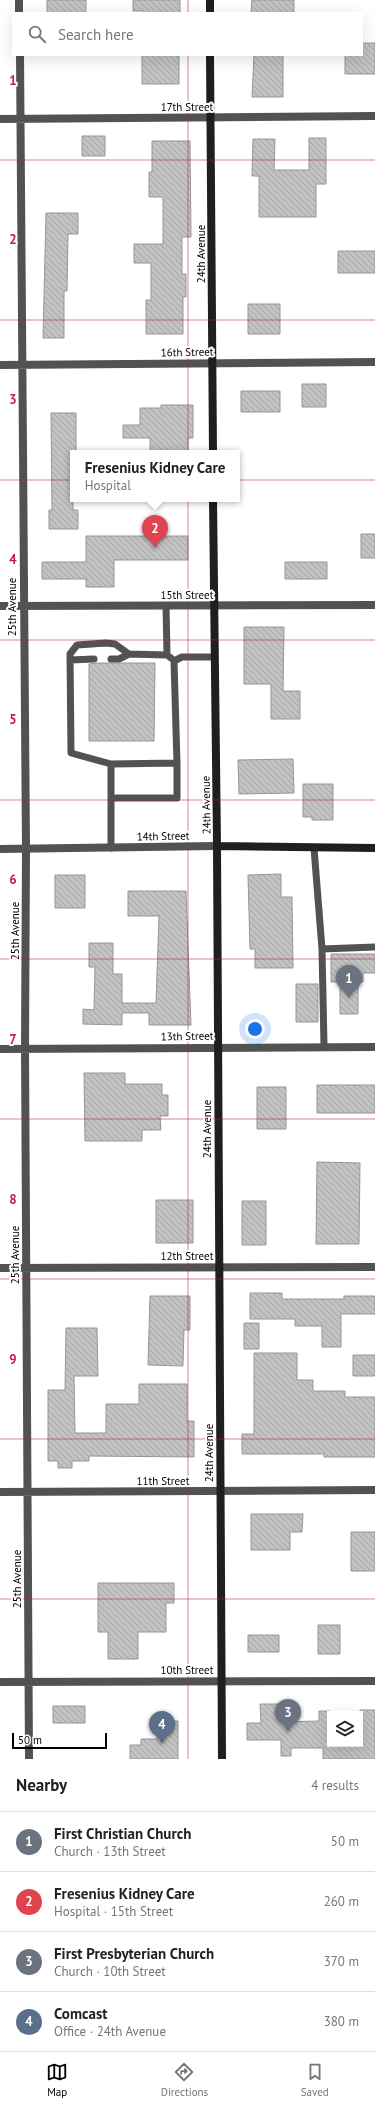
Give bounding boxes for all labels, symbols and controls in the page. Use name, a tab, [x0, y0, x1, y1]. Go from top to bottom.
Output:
search box	[12, 12, 363, 56]
icon: search	[26, 23, 48, 45]
text: Search here	[58, 25, 134, 44]
text: 1	[9, 72, 17, 89]
street label: 17th Street	[161, 100, 214, 114]
street label: 24th Avenue	[194, 224, 208, 283]
text: 2	[9, 231, 17, 248]
street label: 16th Street	[160, 345, 214, 359]
text: 3	[9, 391, 17, 408]
popup	[70, 450, 240, 502]
text: Fresenius Kidney Care	[85, 458, 225, 477]
text: Hospital	[85, 477, 131, 494]
pin: 2	[142, 515, 168, 548]
text: 4	[9, 551, 17, 568]
street label: 25th Avenue	[5, 577, 19, 636]
street label: 15th Street	[161, 588, 214, 602]
text: 5	[9, 711, 17, 728]
street label: 24th Avenue	[198, 775, 214, 834]
street label: 14th Street	[136, 829, 190, 843]
text: 6	[9, 871, 17, 888]
street label: 25th Avenue	[8, 901, 22, 960]
pin: 1	[336, 965, 362, 998]
your location	[245, 1019, 265, 1039]
street label: 13th Street	[160, 1029, 214, 1043]
text: 7	[9, 1031, 17, 1048]
street label: 24th Avenue	[200, 1099, 214, 1158]
text: 8	[9, 1191, 17, 1208]
street label: 25th Avenue	[8, 1225, 22, 1284]
street label: 12th Street	[161, 1249, 214, 1263]
text: 9	[9, 1351, 17, 1368]
street label: 24th Avenue	[202, 1423, 216, 1482]
street label: 11th Street	[137, 1474, 190, 1488]
street label: 25th Avenue	[10, 1549, 24, 1608]
street label: 10th Street	[161, 1663, 214, 1677]
pin: 3	[275, 1699, 301, 1732]
pin: 4	[149, 1711, 175, 1744]
map controls	[327, 1711, 363, 1747]
button: layers	[327, 1711, 363, 1747]
scale bar	[12, 1731, 107, 1750]
text: 50 m	[18, 1733, 42, 1747]
text: Nearby	[16, 1774, 67, 1796]
text: 4 results	[311, 1777, 359, 1794]
text: First Christian Church	[54, 1824, 191, 1843]
text: 1	[25, 1833, 33, 1850]
text: 50 m	[331, 1833, 359, 1850]
text: Church · 13th Street	[54, 1843, 166, 1860]
text: Fresenius Kidney Care	[54, 1884, 195, 1903]
text: 2	[25, 1893, 33, 1910]
text: 260 m	[324, 1893, 359, 1910]
text: Hospital · 15th Street	[54, 1903, 173, 1920]
text: First Presbyterian Church	[54, 1944, 214, 1963]
text: 3	[25, 1953, 33, 1970]
text: 370 m	[324, 1953, 359, 1970]
text: Church · 10th Street	[54, 1963, 166, 1980]
text: Comcast	[54, 2004, 107, 2023]
text: 4	[25, 2013, 33, 2030]
text: 380 m	[324, 2013, 359, 2030]
text: Office · 24th Avenue	[54, 2023, 166, 2040]
tab: Map	[46, 2061, 68, 2099]
tab: Directions	[161, 2061, 208, 2099]
tab: Saved	[301, 2061, 329, 2099]

